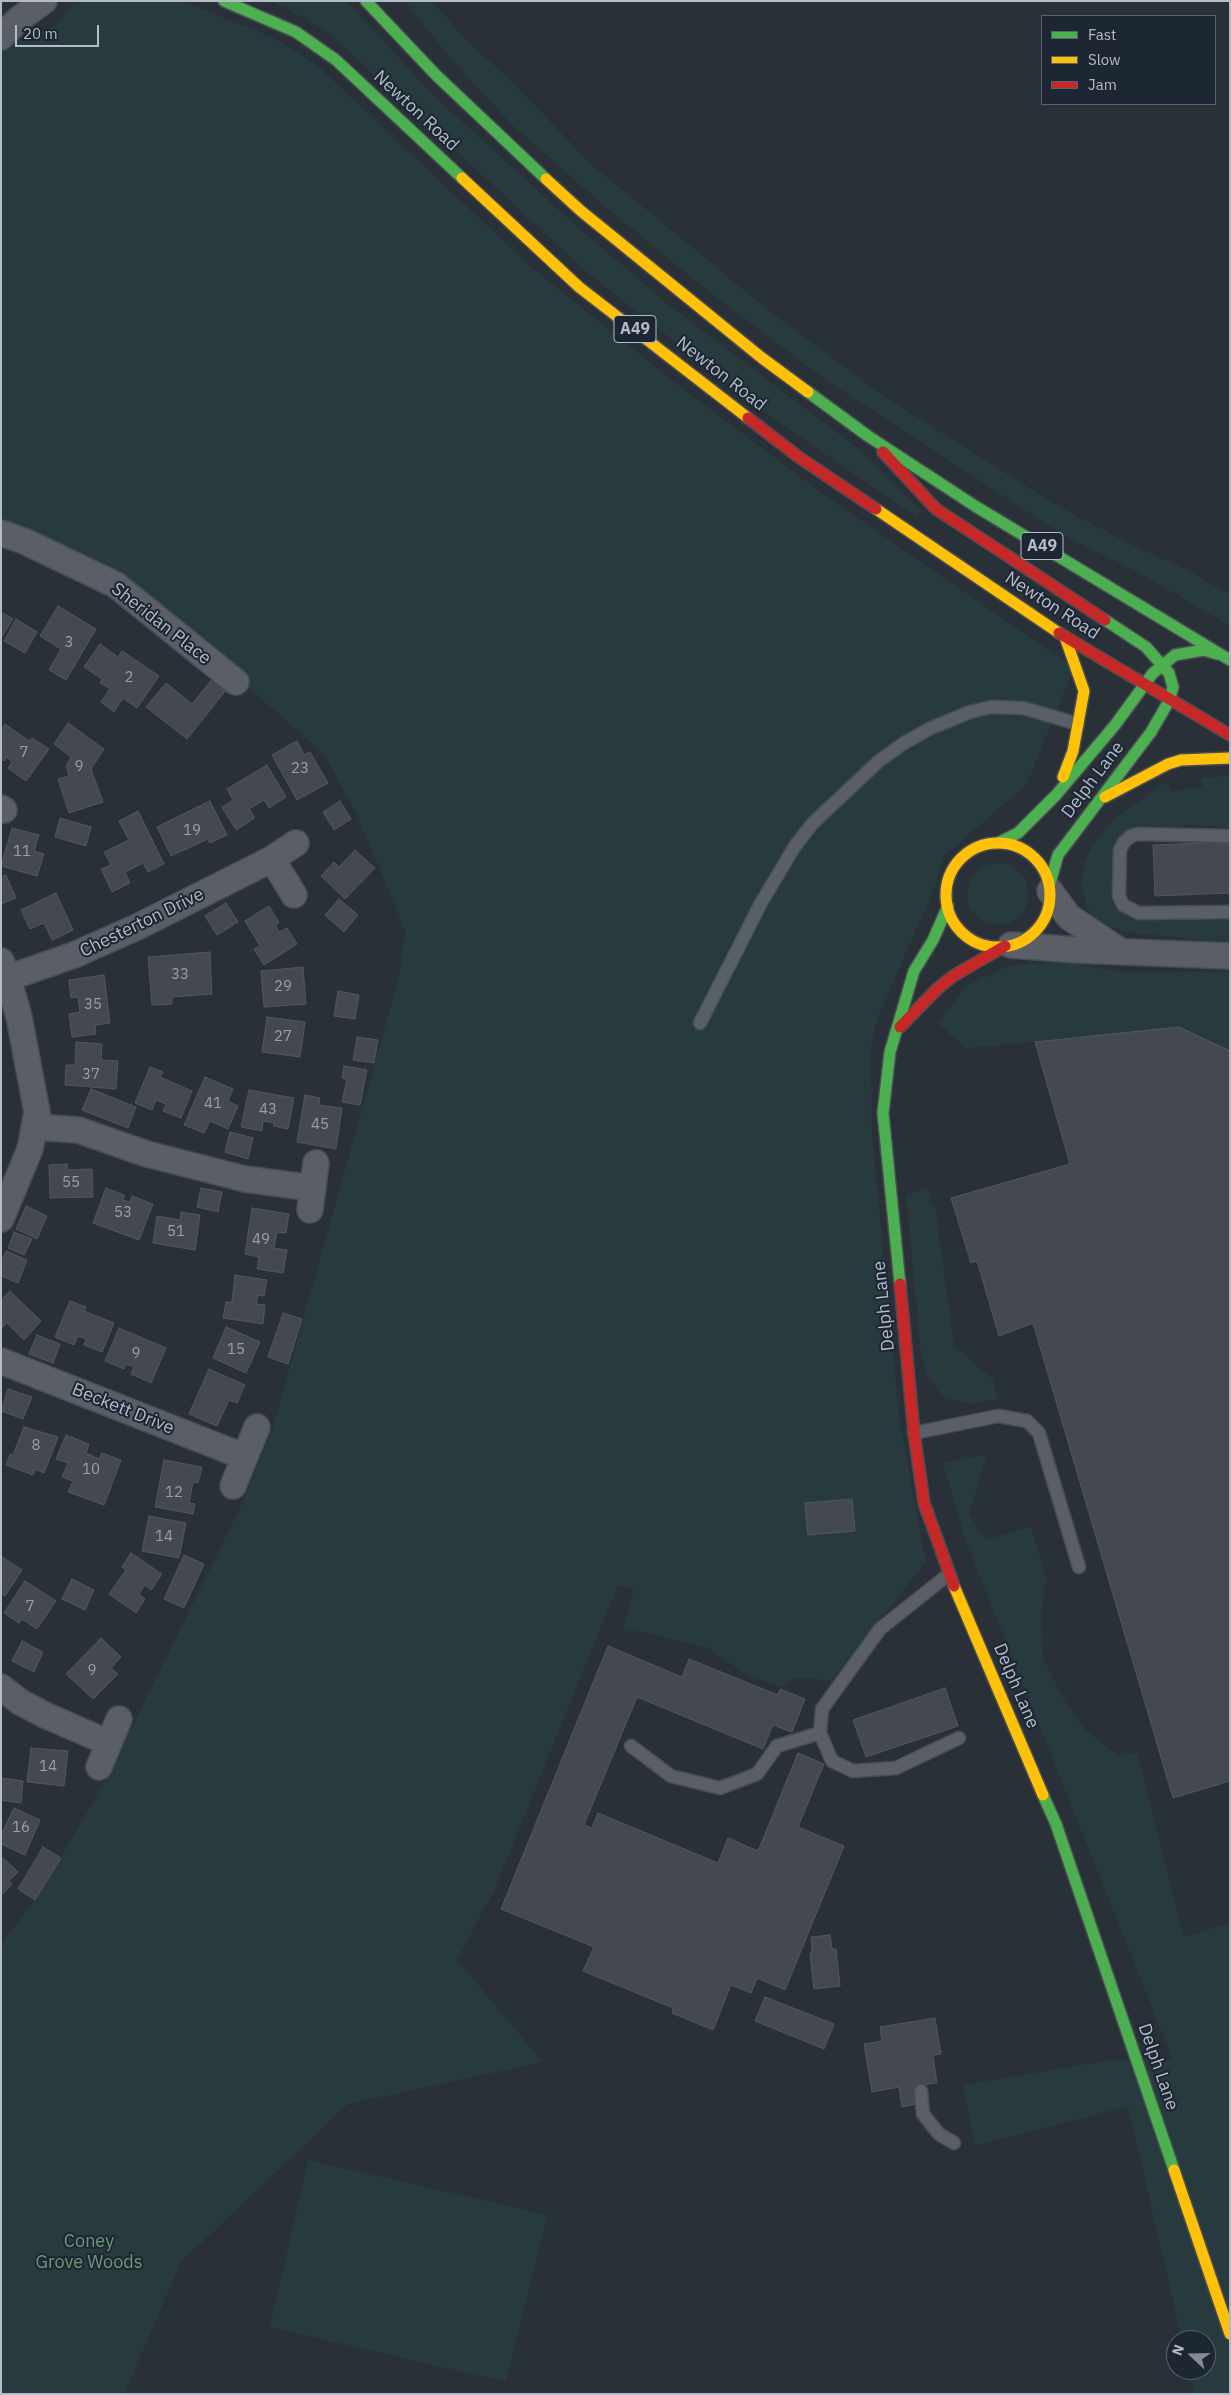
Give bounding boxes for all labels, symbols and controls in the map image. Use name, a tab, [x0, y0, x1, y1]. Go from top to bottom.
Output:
scale bar	[18, 15, 101, 47]
legend	[1041, 15, 1216, 105]
text: 20 m	[23, 24, 58, 43]
text: Fast	[1088, 25, 1116, 44]
text: Slow	[1088, 50, 1121, 69]
street label: Newton Road	[369, 66, 463, 156]
text: Jam	[1088, 75, 1117, 94]
road number: A49	[614, 316, 656, 342]
street label: Newton Road	[672, 332, 770, 416]
road number: A49	[1021, 532, 1063, 560]
street label: Newton Road	[1001, 567, 1103, 645]
street label: Sheridan Place	[107, 578, 215, 670]
house number: 3	[65, 634, 73, 652]
house number: 2	[125, 669, 133, 687]
street label: Delph Lane	[1057, 737, 1129, 823]
house number: 7	[20, 744, 28, 762]
house number: 9	[75, 758, 83, 776]
house number: 23	[291, 760, 309, 778]
house number: 19	[183, 822, 201, 840]
house number: 11	[13, 843, 31, 861]
street label: Chesterton Drive	[76, 884, 208, 962]
house number: 33	[171, 966, 189, 984]
house number: 29	[274, 978, 292, 996]
house number: 35	[84, 996, 102, 1014]
house number: 27	[274, 1028, 292, 1046]
house number: 37	[82, 1066, 100, 1084]
house number: 41	[204, 1095, 222, 1113]
house number: 43	[259, 1101, 277, 1119]
house number: 45	[311, 1116, 329, 1134]
house number: 55	[62, 1174, 80, 1192]
house number: 53	[114, 1204, 132, 1222]
house number: 51	[167, 1223, 185, 1241]
house number: 49	[252, 1231, 270, 1249]
street label: Delph Lane	[869, 1260, 899, 1352]
house number: 15	[227, 1341, 245, 1359]
house number: 9	[132, 1345, 140, 1363]
street label: Beckett Drive	[69, 1379, 177, 1439]
house number: 8	[32, 1437, 40, 1455]
house number: 10	[82, 1461, 100, 1479]
house number: 12	[165, 1484, 183, 1502]
house number: 14	[155, 1528, 173, 1546]
house number: 7	[26, 1598, 34, 1616]
street label: Delph Lane	[988, 1640, 1044, 1732]
house number: 9	[88, 1662, 96, 1680]
house number: 14	[39, 1758, 57, 1776]
house number: 16	[12, 1819, 30, 1837]
street label: Delph Lane	[1133, 2021, 1183, 2113]
park label: Coney Grove Woods	[36, 2231, 142, 2274]
north arrow	[1166, 2330, 1216, 2380]
text: N	[1168, 2342, 1188, 2358]

